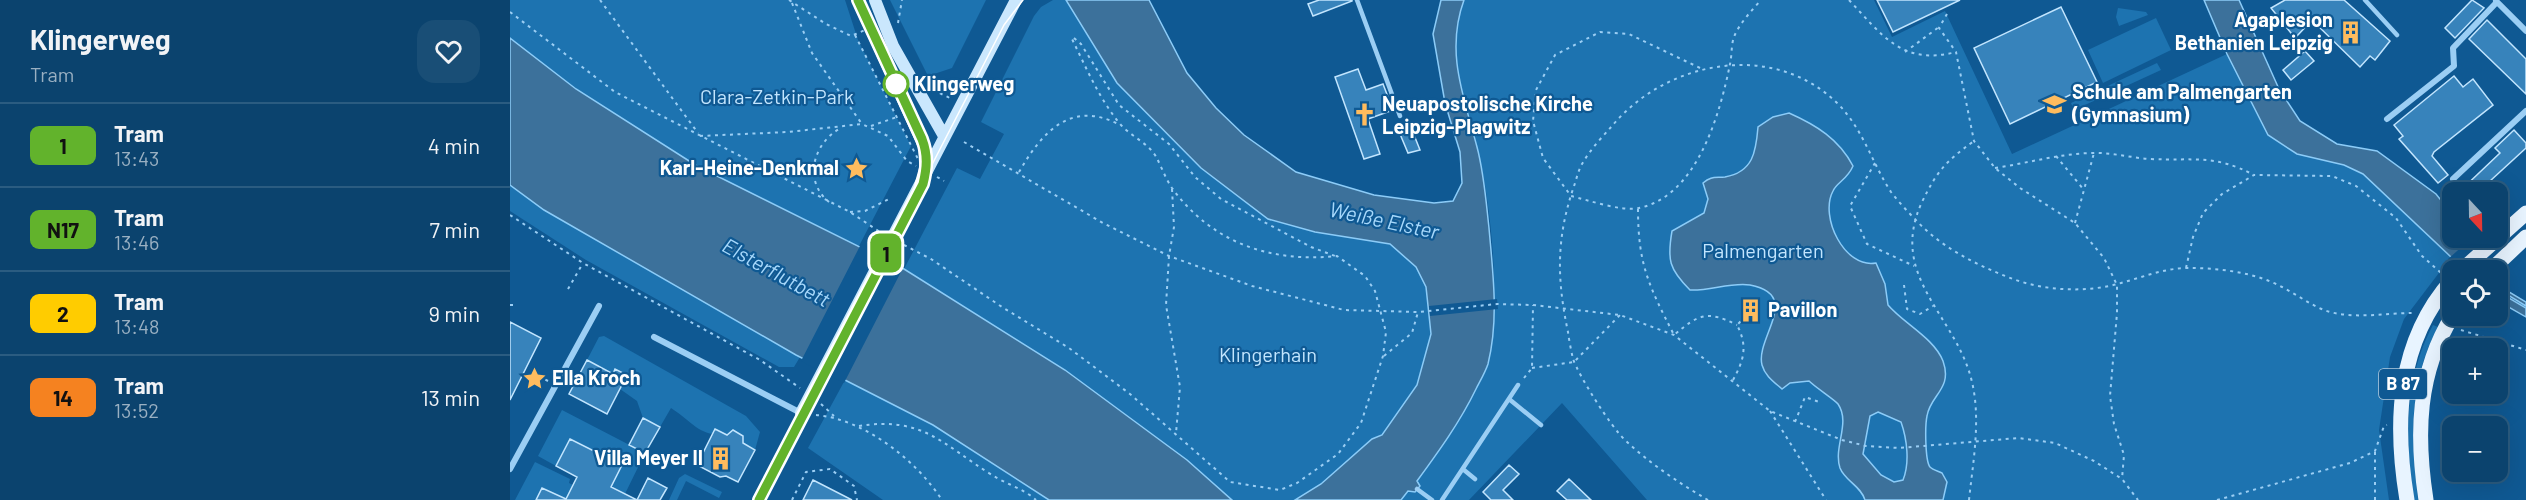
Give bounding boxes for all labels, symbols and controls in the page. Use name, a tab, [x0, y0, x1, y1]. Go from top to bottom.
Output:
place label: Agaplesion Bethanien Leipzig	[2175, 7, 2333, 54]
building icon: Agaplesion Bethanien Leipzig	[2338, 19, 2364, 45]
button: heart	[417, 20, 480, 83]
text: Klingerweg	[30, 22, 171, 56]
text: Tram	[30, 62, 74, 86]
marker: Klingerweg	[883, 71, 909, 97]
place label: Klingerweg	[914, 71, 1014, 95]
place label: Schule am Palmengarten (Gymnasium)	[2071, 79, 2292, 126]
park label: Clara-Zetkin-Park	[700, 84, 854, 108]
place label: Neuapostolische Kirche Leipzig-Plagwitz	[1382, 91, 1593, 138]
school or university icon: Schule am Palmengarten (Gymnasium)	[2041, 91, 2067, 117]
church icon: Neuapostolische Kirche Leipzig-Plagwitz	[1351, 102, 1377, 128]
text: Tram	[114, 120, 164, 146]
text: 4 min	[428, 132, 480, 158]
text: 1	[59, 133, 67, 158]
text: 13:43	[114, 146, 159, 170]
place label: Karl-Heine-Denkmal	[660, 155, 839, 179]
place icon: Karl-Heine-Denkmal	[844, 155, 870, 181]
north arrow	[2442, 182, 2508, 248]
map controls	[2442, 182, 2508, 482]
water label: Weiße Elster	[1327, 196, 1442, 243]
text: Tram	[114, 204, 164, 230]
text: 7 min	[430, 216, 480, 242]
text: N17	[47, 217, 79, 242]
text: 13:46	[114, 230, 159, 254]
water label: Elsterflutbett	[719, 232, 835, 312]
line badge: 1	[866, 234, 905, 272]
park label: Palmengarten	[1702, 238, 1824, 262]
text: 1	[882, 241, 890, 266]
button: locate	[2442, 260, 2508, 326]
text: Tram	[114, 288, 164, 314]
building icon: Pavillon	[1737, 297, 1763, 323]
place label: Pavillon	[1768, 297, 1837, 321]
text: 9 min	[428, 300, 480, 326]
text: 2	[57, 301, 69, 326]
text: 13:48	[114, 314, 160, 338]
button: +	[2442, 338, 2508, 404]
park label: Klingerhain	[1219, 342, 1317, 366]
place icon: Ella Kroch	[521, 365, 547, 391]
place label: Ella Kroch	[552, 365, 641, 389]
road number: B 87	[2379, 369, 2427, 399]
text: Tram	[114, 372, 164, 398]
text: 13 min	[421, 384, 480, 410]
text: 14	[53, 385, 73, 410]
text: 13:52	[114, 398, 159, 422]
button: −	[2442, 416, 2508, 482]
place label: Villa Meyer II	[594, 445, 703, 469]
building icon: Villa Meyer II	[708, 445, 734, 471]

